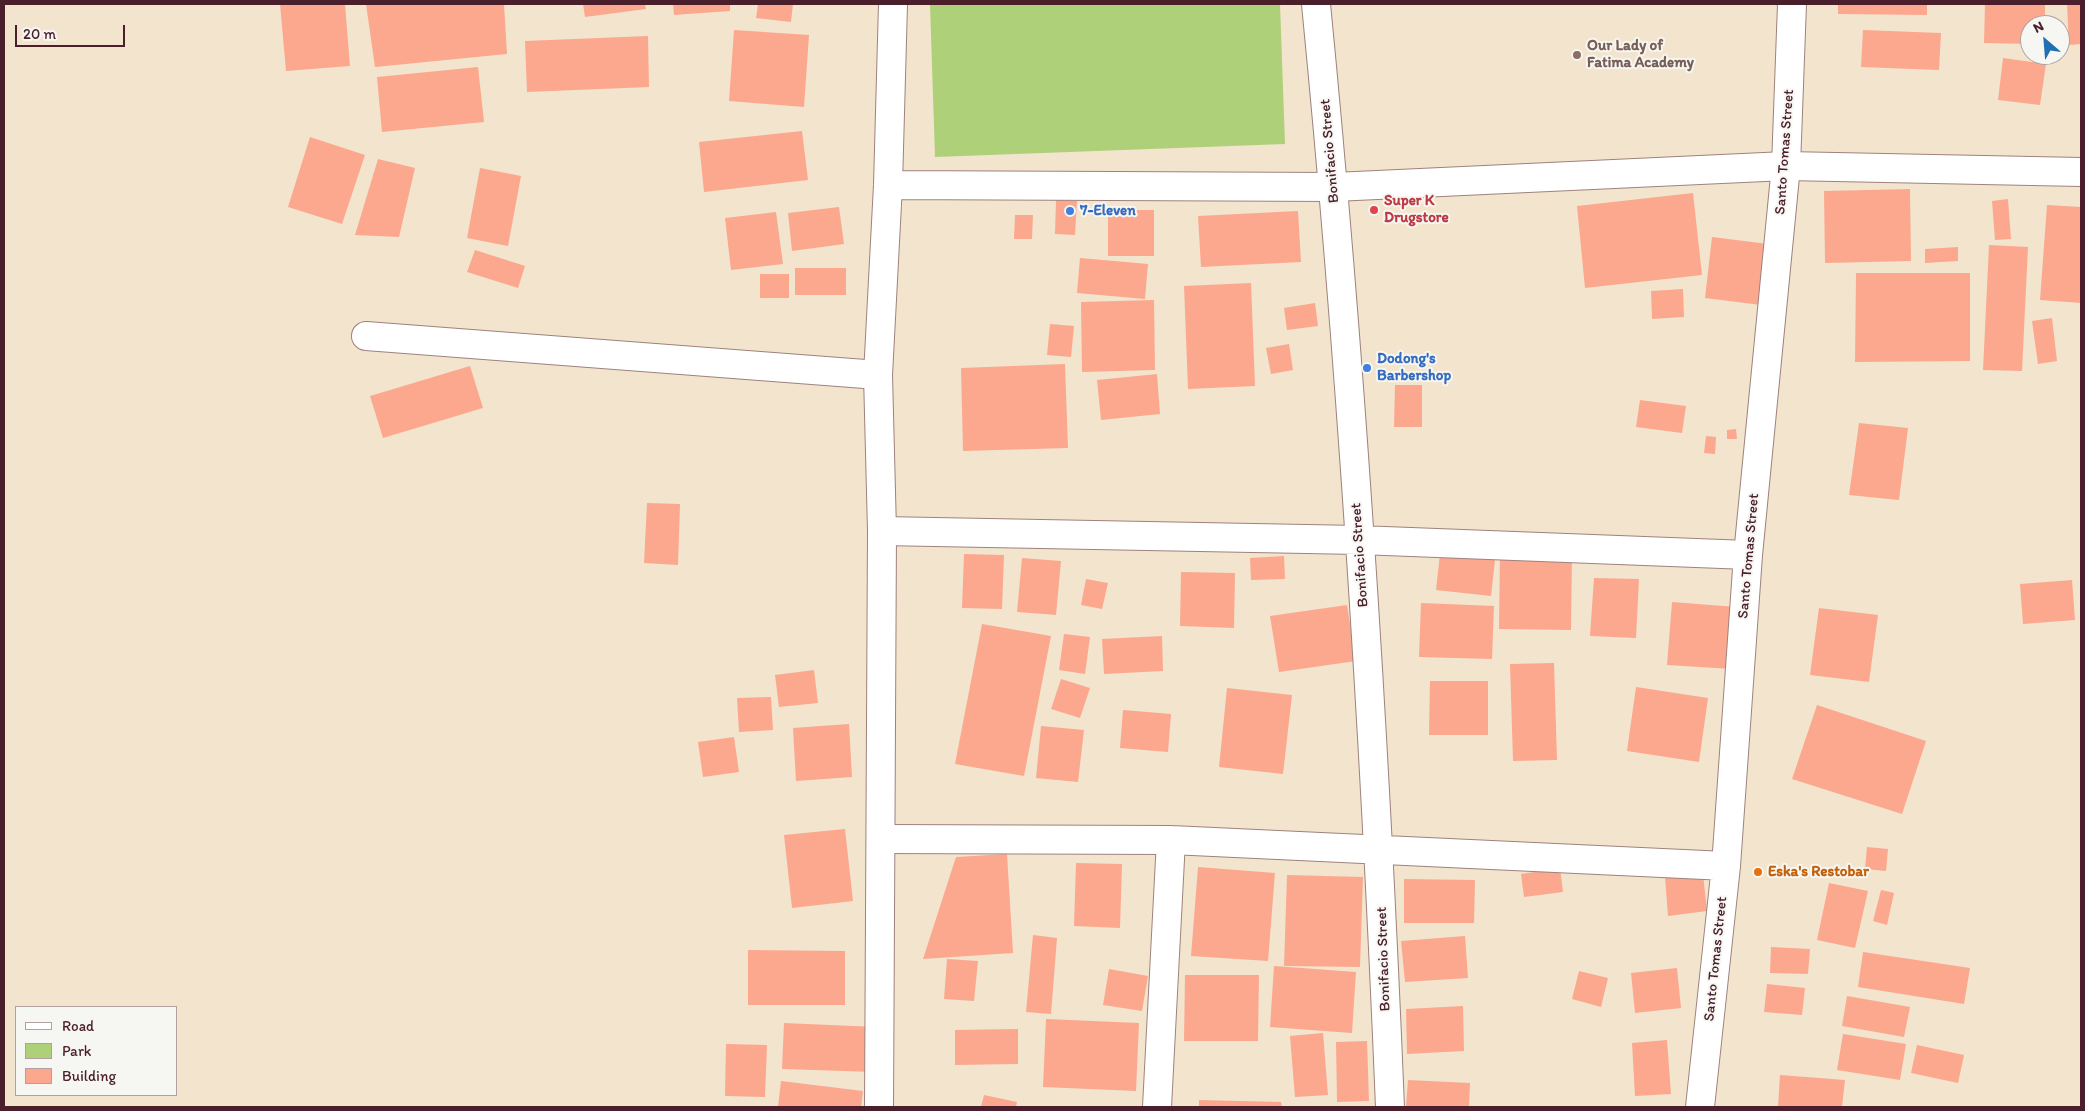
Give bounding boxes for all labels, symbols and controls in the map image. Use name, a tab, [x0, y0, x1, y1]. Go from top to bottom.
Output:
scale bar	[18, 15, 128, 47]
north arrow	[2020, 15, 2070, 65]
text: N	[2030, 17, 2046, 37]
text: 20 m	[23, 25, 56, 43]
place label: Our Lady of Fatima Academy	[1587, 37, 1694, 72]
marker: Our Lady of Fatima Academy	[1571, 49, 1583, 61]
street label: Santo Tomas Street	[1772, 89, 1798, 215]
street label: Bonifacio Street	[1316, 98, 1344, 204]
place label: Super K Drugstore	[1384, 192, 1449, 227]
place label: 7-Eleven	[1080, 202, 1136, 220]
marker: Super K Drugstore	[1368, 204, 1380, 216]
marker: 7-Eleven	[1064, 205, 1076, 217]
place label: Dodong's Barbershop	[1377, 350, 1451, 385]
marker: Dodong's Barbershop	[1361, 362, 1373, 374]
street label: Santo Tomas Street	[1735, 493, 1763, 619]
street label: Bonifacio Street	[1347, 502, 1373, 608]
place label: Eska's Restobar	[1768, 863, 1869, 881]
marker: Eska's Restobar	[1752, 866, 1764, 878]
street label: Santo Tomas Street	[1700, 896, 1732, 1022]
street label: Bonifacio Street	[1373, 906, 1395, 1012]
legend	[15, 1006, 178, 1096]
text: Road	[62, 1017, 94, 1035]
text: Park	[62, 1042, 92, 1060]
text: Building	[62, 1067, 116, 1085]

